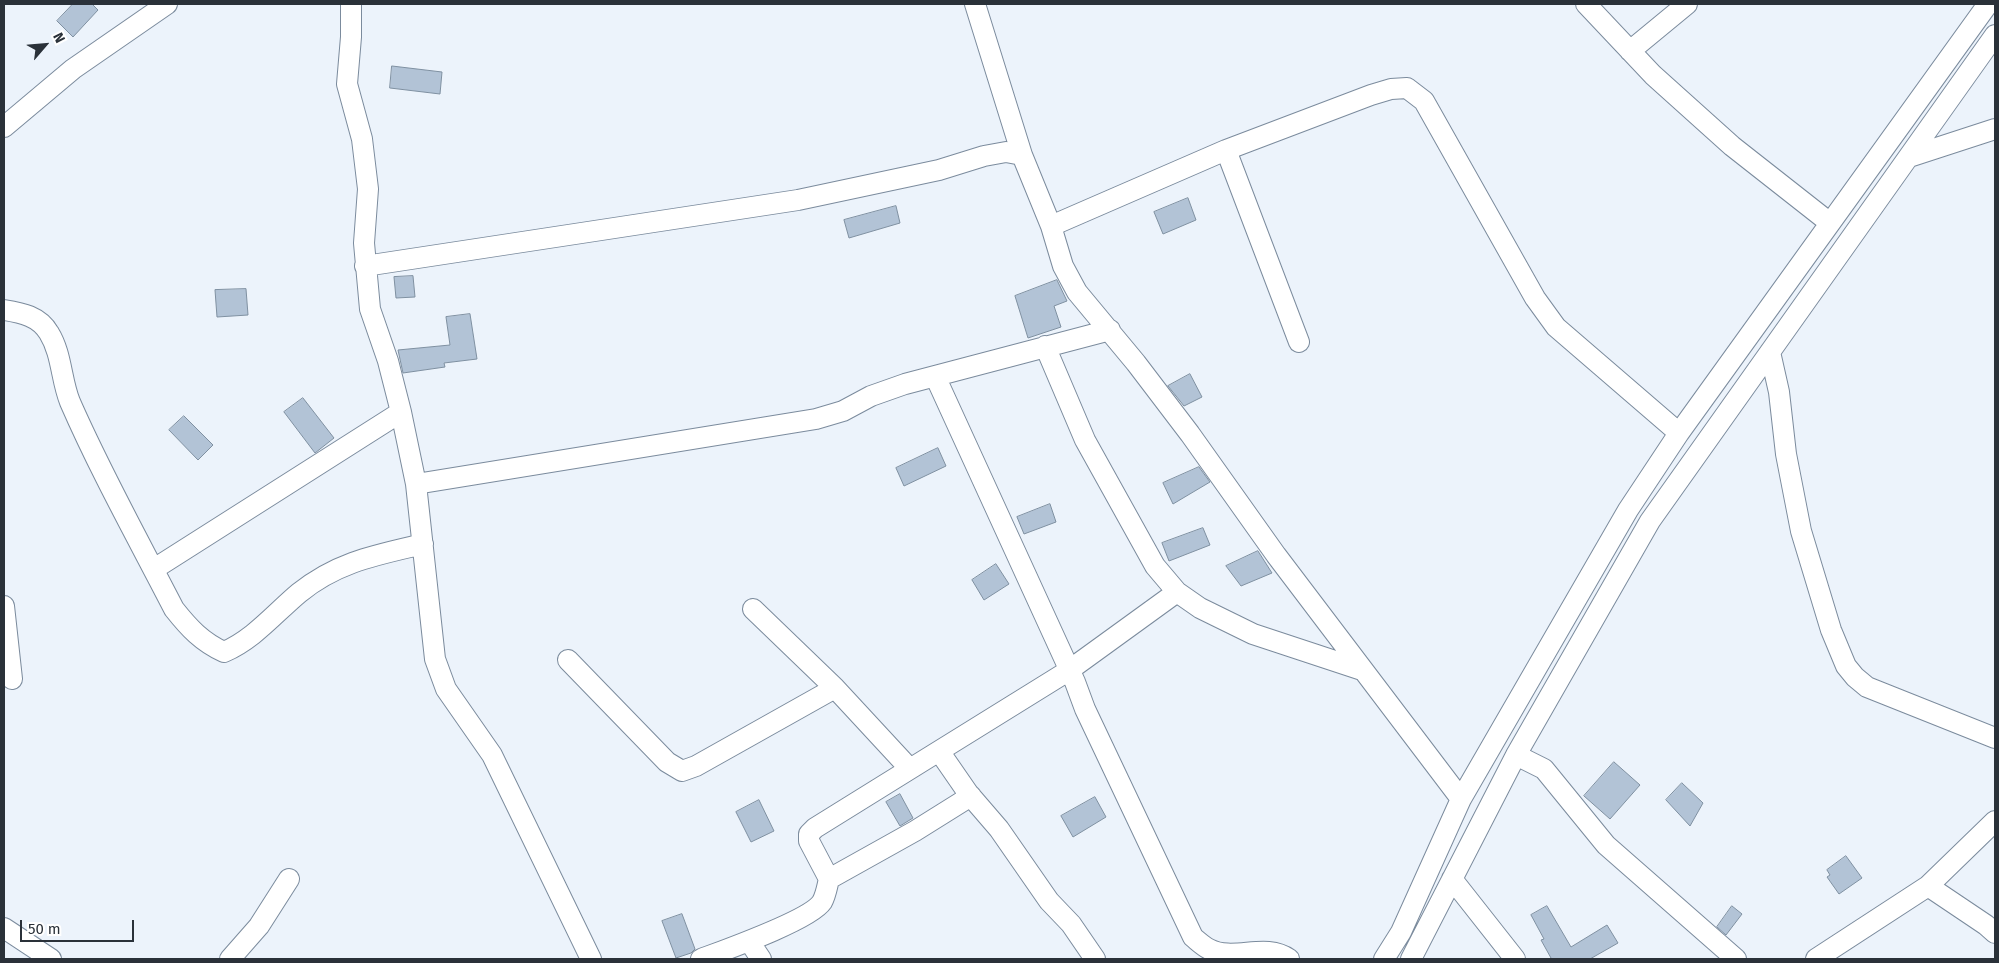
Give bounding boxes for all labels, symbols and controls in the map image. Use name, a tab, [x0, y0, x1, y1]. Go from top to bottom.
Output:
north arrow	[20, 20, 70, 70]
text: N	[49, 30, 68, 46]
scale bar	[22, 910, 136, 942]
text: 50 m	[28, 920, 61, 938]

